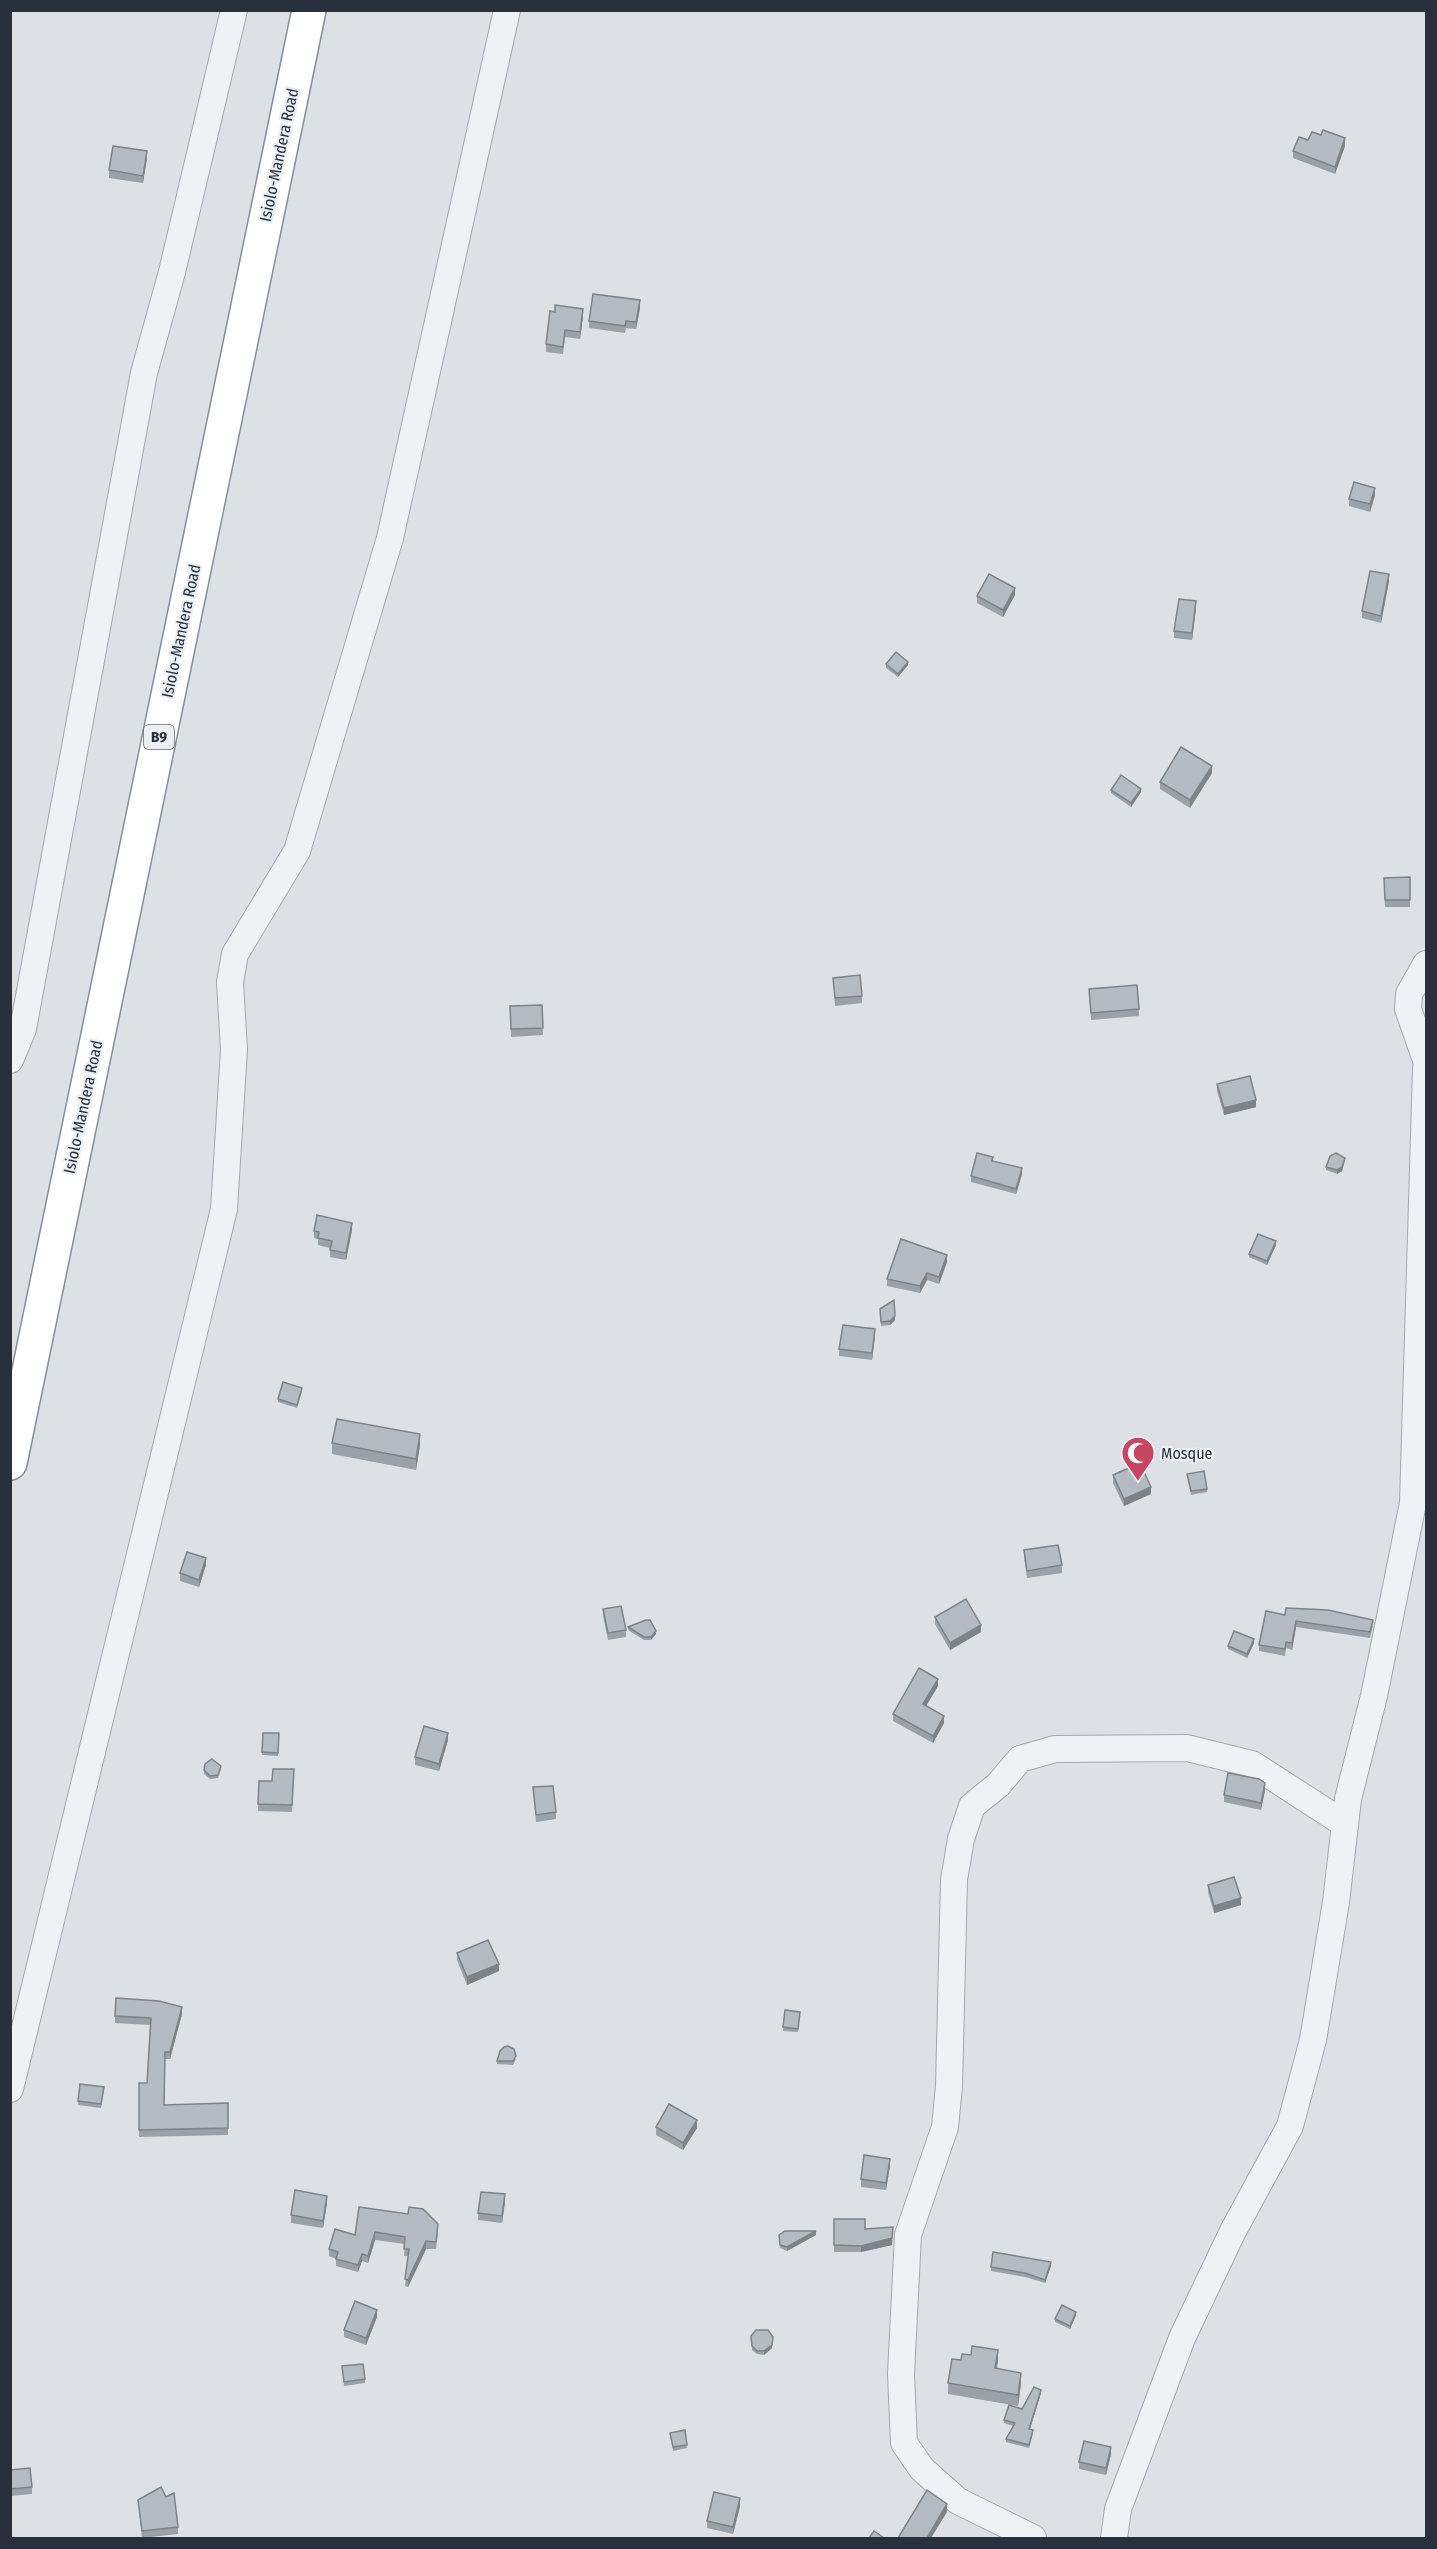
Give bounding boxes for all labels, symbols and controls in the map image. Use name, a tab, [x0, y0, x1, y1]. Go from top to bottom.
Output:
street label: Isiolo-Mandera Road	[256, 87, 302, 223]
street label: Isiolo-Mandera Road	[158, 563, 204, 699]
road number: B9	[144, 725, 174, 749]
street label: Isiolo-Mandera Road	[60, 1039, 106, 1175]
mosque icon: Mosque	[1120, 1435, 1156, 1482]
place label: Mosque	[1161, 1444, 1213, 1463]

